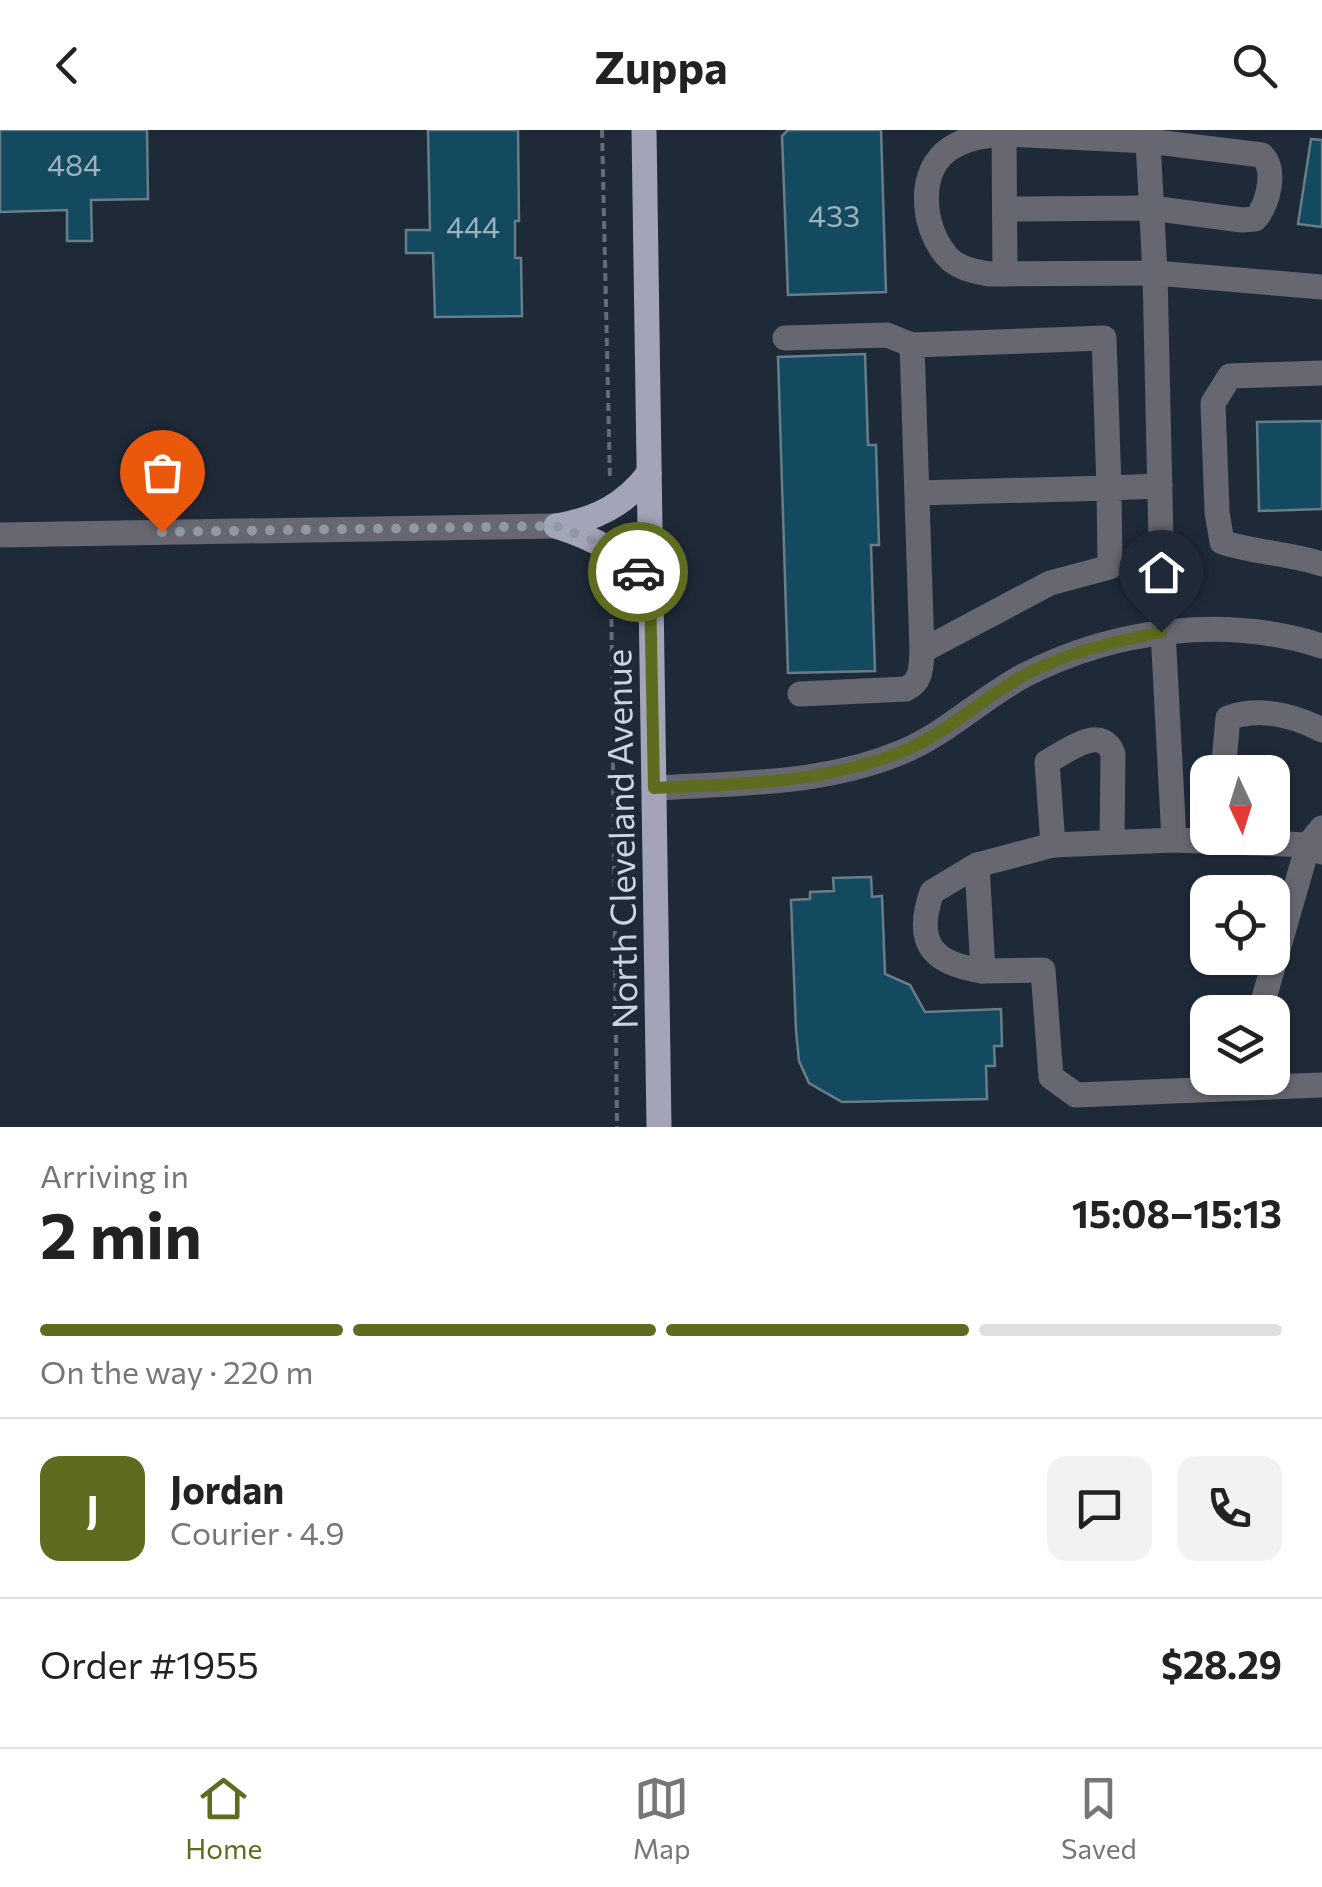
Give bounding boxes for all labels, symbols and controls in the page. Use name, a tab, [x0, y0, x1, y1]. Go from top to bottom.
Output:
icon: back	[40, 38, 95, 93]
text: Zuppa	[594, 38, 728, 93]
icon: search	[1227, 38, 1282, 93]
house number: 484	[47, 145, 101, 182]
house number: 433	[808, 196, 860, 233]
house number: 444	[446, 207, 500, 244]
pin	[120, 430, 205, 533]
icon: bag	[135, 445, 190, 500]
courier	[588, 522, 688, 622]
pin	[1119, 530, 1204, 633]
icon: car	[611, 545, 666, 600]
icon: home	[1134, 545, 1189, 600]
street label: North Cleveland Avenue	[595, 649, 645, 1029]
north arrow	[1190, 755, 1290, 855]
map controls	[1190, 755, 1290, 1095]
button: locate	[1190, 875, 1290, 975]
button: layers	[1190, 995, 1290, 1095]
text: Arriving in	[40, 1155, 189, 1195]
text: 15:08–15:13	[1072, 1189, 1282, 1236]
text: 2 min	[40, 1193, 202, 1272]
text: On the way · 220 m	[40, 1351, 313, 1391]
button: chat	[1047, 1456, 1152, 1561]
button: phone	[1177, 1456, 1282, 1561]
text: Jordan	[170, 1465, 284, 1512]
text: J	[86, 1485, 99, 1532]
text: Courier · 4.9	[170, 1512, 345, 1552]
text: Order #1955	[40, 1640, 259, 1687]
text: $28.29	[1161, 1640, 1282, 1687]
tab: Home	[185, 1771, 262, 1865]
tab: Map	[633, 1771, 691, 1865]
tab: Saved	[1061, 1771, 1137, 1865]

